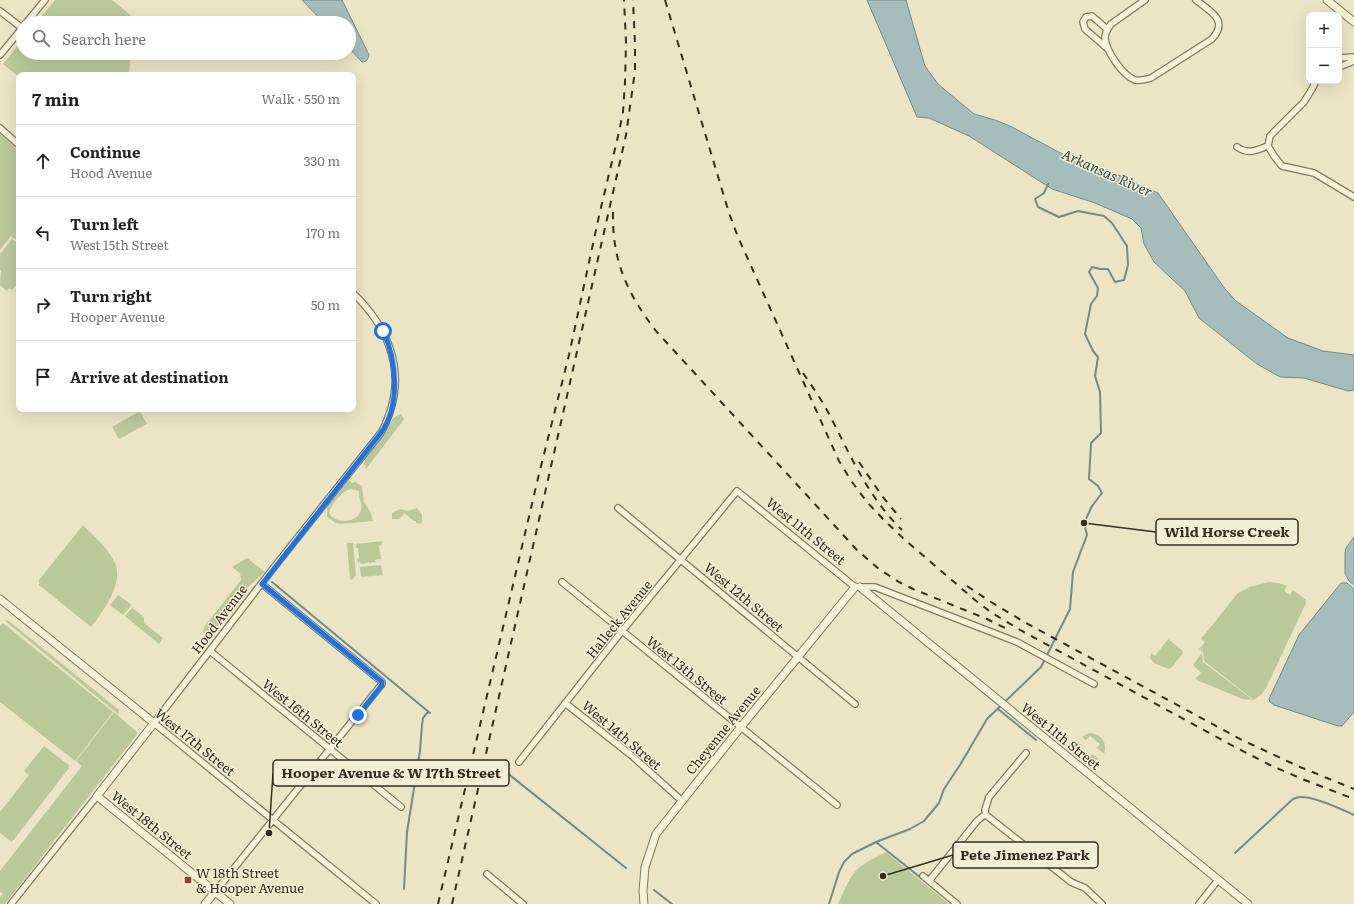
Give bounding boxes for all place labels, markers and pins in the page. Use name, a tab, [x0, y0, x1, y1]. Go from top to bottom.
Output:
callout: Wild Horse Creek	[1156, 519, 1298, 545]
callout: Hooper Avenue & W 17th Street	[273, 760, 509, 786]
callout: Pete Jimenez Park	[953, 842, 1098, 868]
place label: W 18th Street & Hooper Avenue	[196, 863, 304, 897]
marker: W 18th Street & Hooper Avenue	[183, 875, 193, 885]

